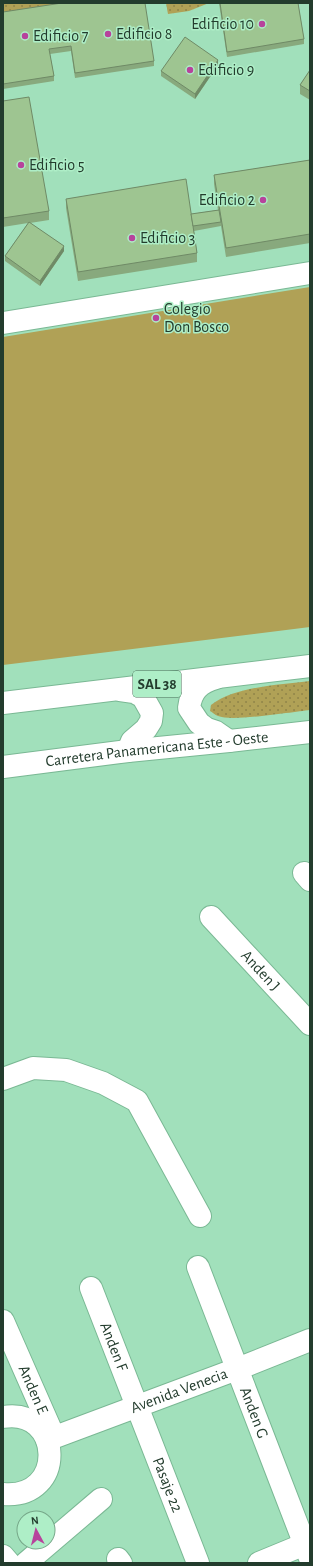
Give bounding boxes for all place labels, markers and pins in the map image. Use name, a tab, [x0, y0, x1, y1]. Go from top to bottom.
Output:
place label: Edificio 10	[191, 16, 254, 32]
marker: Edificio 10	[257, 19, 267, 29]
place label: Edificio 8	[116, 26, 172, 42]
place label: Edificio 7	[33, 28, 89, 44]
marker: Edificio 8	[103, 29, 113, 39]
marker: Edificio 7	[20, 31, 30, 41]
place label: Edificio 9	[198, 62, 254, 78]
marker: Edificio 9	[185, 65, 195, 75]
place label: Edificio 5	[29, 157, 85, 173]
marker: Edificio 5	[16, 160, 26, 170]
place label: Edificio 2	[199, 192, 255, 208]
marker: Edificio 2	[258, 195, 268, 205]
place label: Edificio 3	[140, 230, 195, 246]
marker: Edificio 3	[127, 233, 137, 243]
place label: Colegio Don Bosco	[164, 301, 229, 335]
marker: Colegio Don Bosco	[151, 313, 161, 323]

